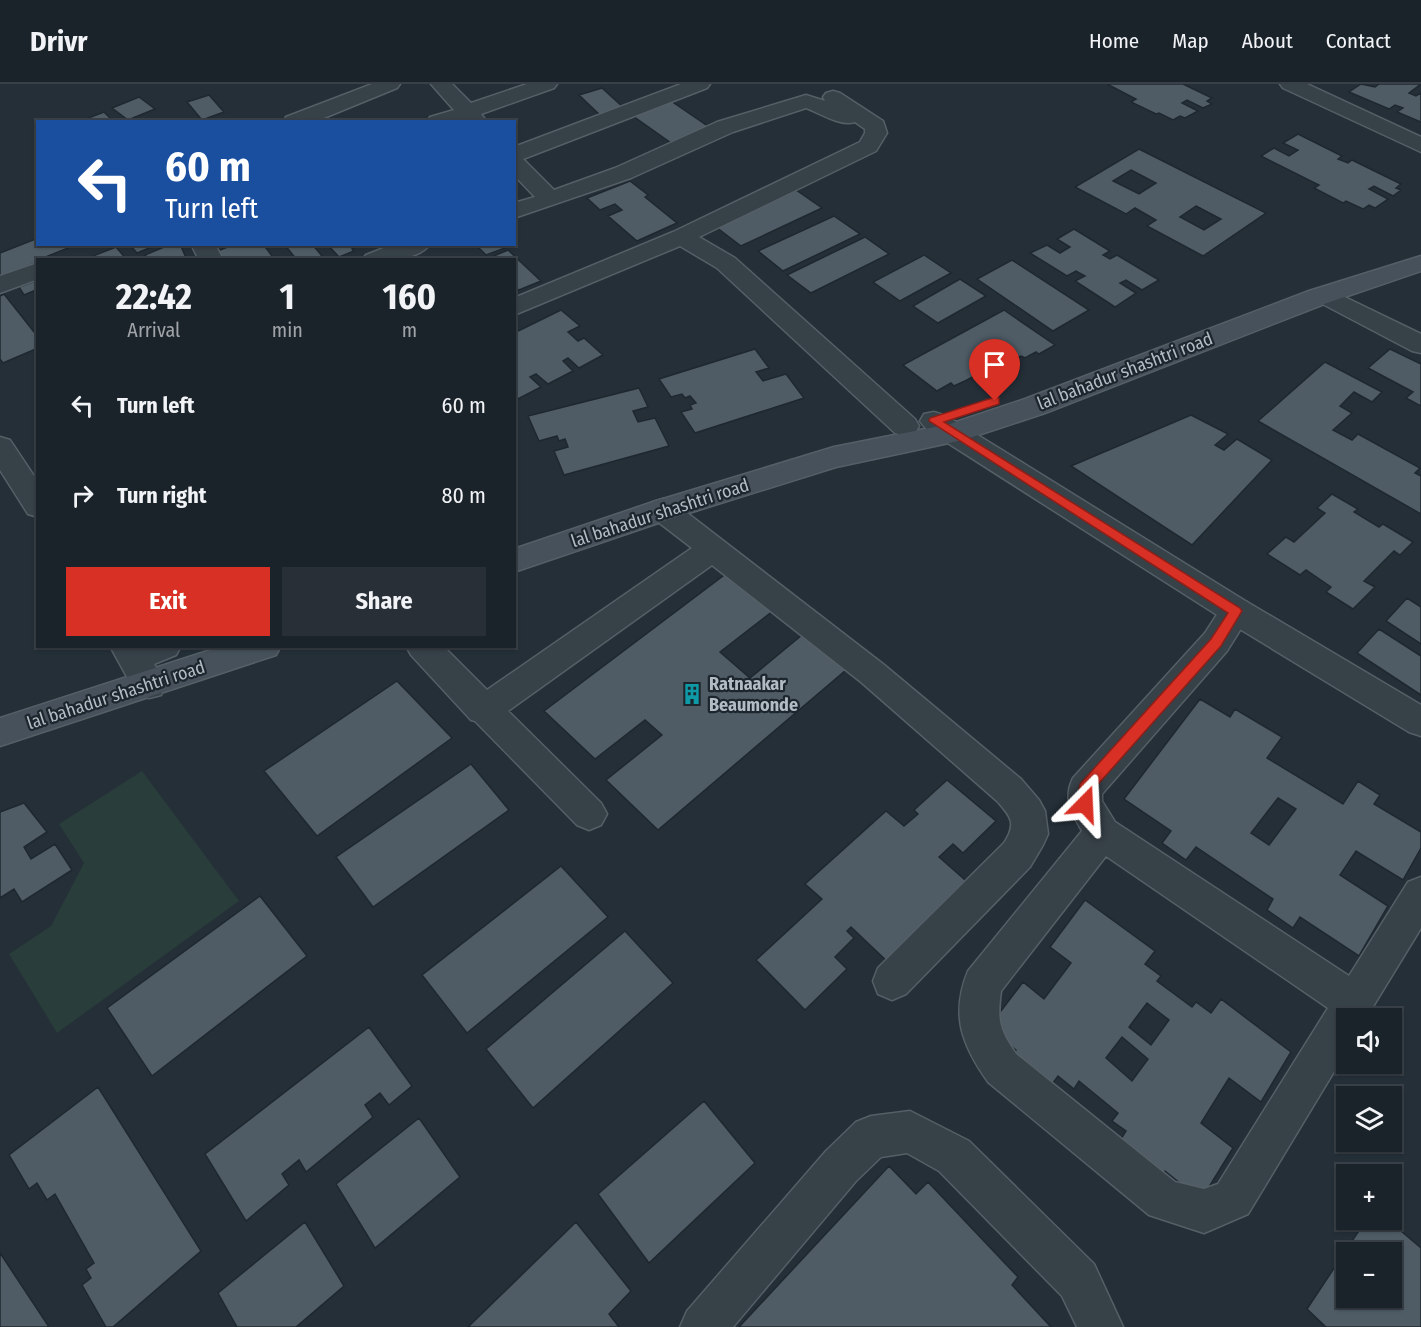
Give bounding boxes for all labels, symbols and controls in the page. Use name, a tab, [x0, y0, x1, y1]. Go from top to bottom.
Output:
text: Drivr	[30, 25, 88, 58]
text: Home	[1089, 28, 1139, 54]
text: Map	[1172, 28, 1209, 54]
text: About	[1242, 28, 1293, 54]
text: Contact	[1326, 28, 1391, 54]
text: 60 m	[165, 142, 251, 192]
icon: left	[66, 144, 144, 222]
text: Turn left	[165, 193, 258, 225]
text: 22:42	[116, 275, 192, 319]
text: 1	[280, 275, 295, 319]
text: 160	[383, 275, 436, 319]
text: Arrival	[127, 318, 180, 342]
text: min	[272, 318, 303, 342]
text: m	[402, 318, 417, 342]
street label: lal bahadur shashtri road	[1034, 327, 1216, 415]
pin	[969, 339, 1020, 401]
icon: arrive	[978, 348, 1011, 381]
icon: left	[66, 389, 99, 422]
text: Turn left	[117, 392, 195, 419]
text: 60 m	[442, 392, 486, 419]
street label: lal bahadur shashtri road	[568, 474, 752, 552]
icon: right	[66, 479, 99, 512]
text: Turn right	[117, 482, 206, 509]
text: 80 m	[441, 482, 486, 509]
button: Exit	[66, 567, 270, 636]
button: Share	[282, 567, 486, 636]
street label: lal bahadur shashtri road	[24, 656, 208, 734]
place label: Ratnaakar Beaumonde	[709, 673, 798, 716]
building icon: Ratnaakar Beaumonde	[680, 682, 704, 706]
position arrow	[1053, 772, 1117, 836]
map controls	[1336, 1008, 1402, 1308]
button: sound	[1336, 1008, 1402, 1074]
button: layers	[1336, 1086, 1402, 1152]
button: +	[1336, 1164, 1402, 1230]
button: −	[1336, 1242, 1402, 1308]

